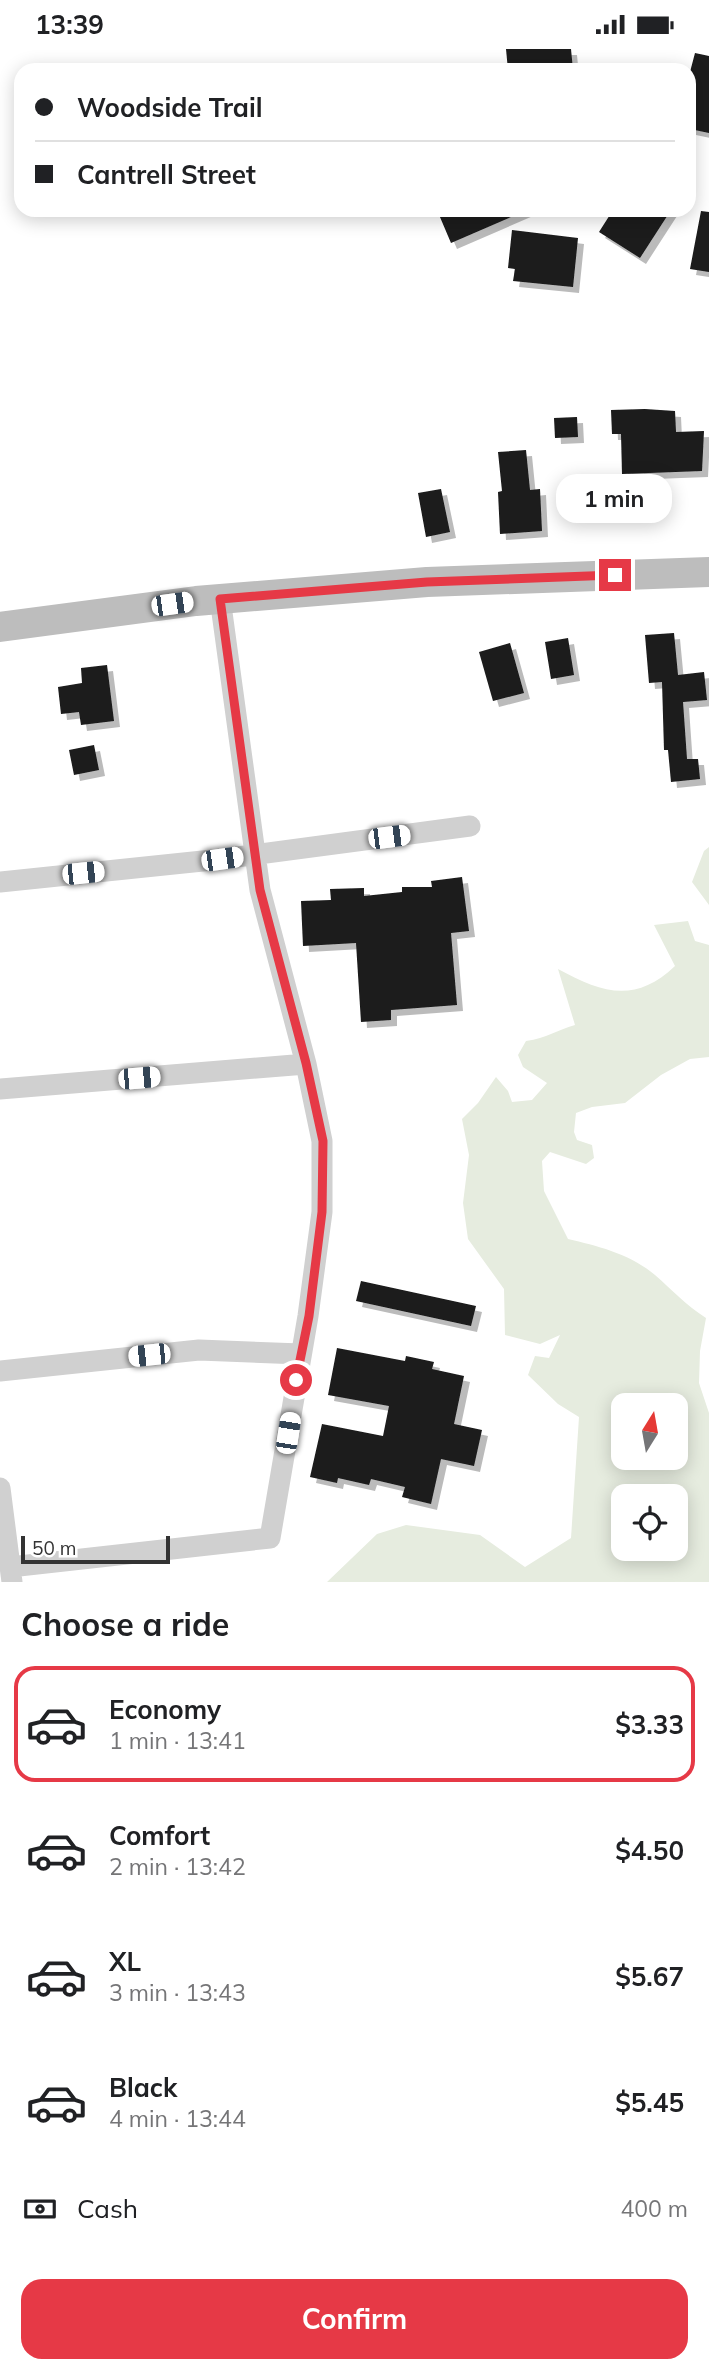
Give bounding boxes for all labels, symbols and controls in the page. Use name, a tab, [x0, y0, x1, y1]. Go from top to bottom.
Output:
text: 13:39	[35, 8, 104, 41]
text: Woodside Trail	[77, 91, 263, 124]
text: Cantrell Street	[77, 158, 256, 191]
callout: 1 min	[557, 473, 673, 523]
text: 1 min	[584, 484, 644, 513]
route end	[599, 559, 631, 591]
car	[150, 591, 195, 617]
car	[367, 824, 412, 850]
car	[200, 846, 245, 872]
car	[62, 860, 105, 886]
car	[118, 1066, 161, 1090]
car	[128, 1342, 171, 1368]
route start	[280, 1364, 312, 1396]
north arrow	[611, 1393, 688, 1470]
map controls	[611, 1393, 688, 1561]
car	[275, 1411, 302, 1455]
button: locate	[611, 1484, 688, 1561]
scale bar	[21, 1533, 170, 1565]
text: 50 m	[32, 1536, 76, 1560]
text: Choose a ride	[21, 1604, 229, 1644]
icon: car	[25, 1693, 88, 1756]
text: Economy	[109, 1693, 221, 1726]
text: $3.33	[615, 1708, 684, 1741]
text: 1 min · 13:41	[109, 1726, 246, 1755]
icon: car	[25, 1819, 88, 1882]
text: Comfort	[109, 1819, 210, 1852]
text: $4.50	[615, 1834, 684, 1867]
text: 2 min · 13:42	[109, 1852, 246, 1881]
icon: car	[25, 1945, 88, 2008]
text: XL	[109, 1945, 141, 1978]
text: $5.67	[615, 1960, 684, 1993]
text: 3 min · 13:43	[109, 1978, 246, 2007]
icon: car	[25, 2071, 88, 2134]
text: Black	[109, 2071, 177, 2104]
text: $5.45	[615, 2086, 684, 2119]
text: 4 min · 13:44	[109, 2104, 246, 2133]
icon: cash	[21, 2190, 59, 2228]
text: Cash	[77, 2192, 138, 2225]
text: 400 m	[620, 2194, 688, 2223]
button: Confirm	[21, 2279, 688, 2359]

